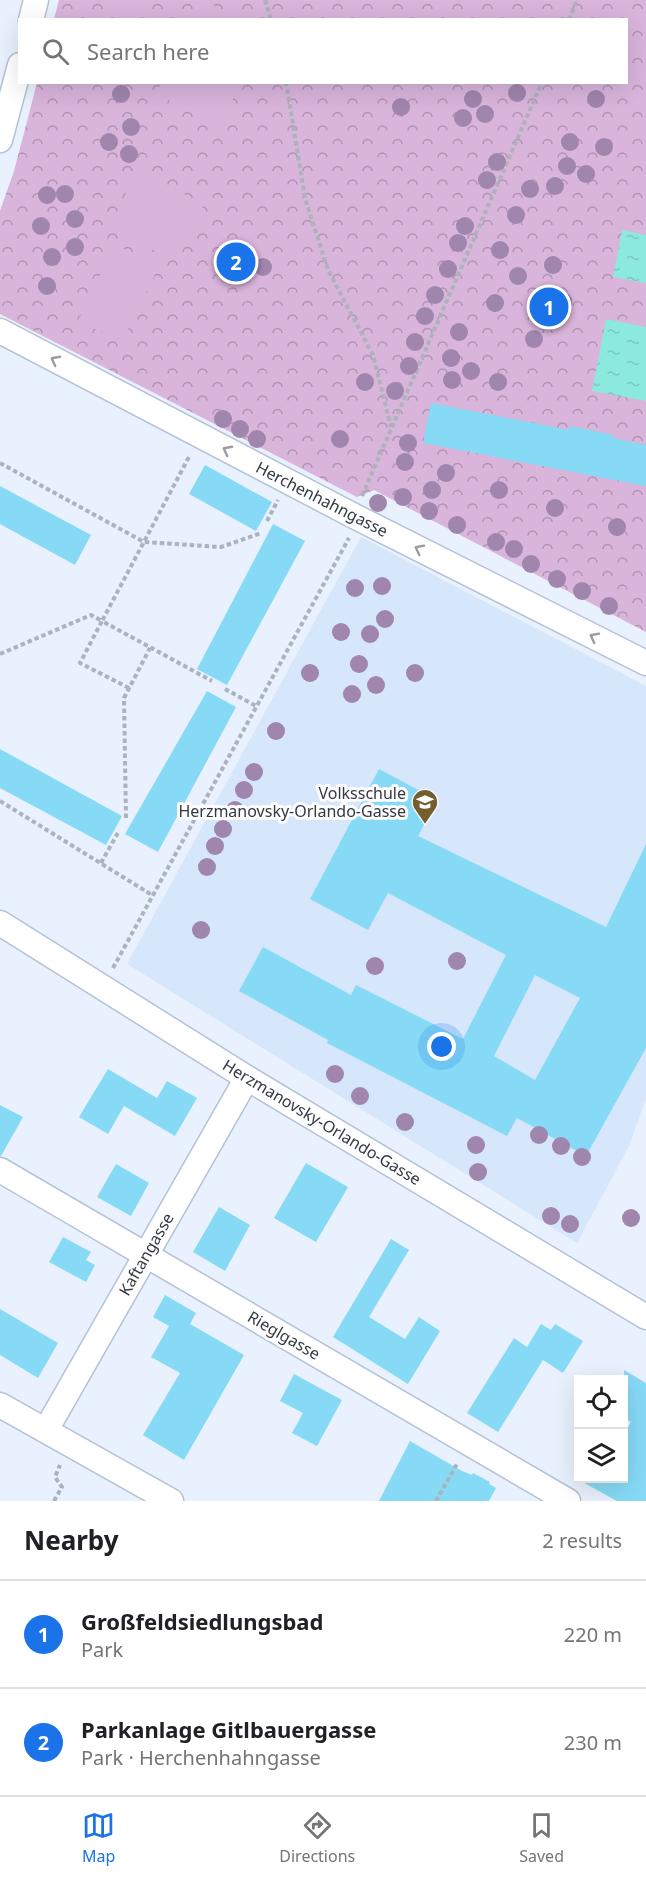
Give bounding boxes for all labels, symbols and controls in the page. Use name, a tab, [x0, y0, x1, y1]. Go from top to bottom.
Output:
search box	[18, 18, 628, 84]
icon: search	[39, 35, 72, 68]
text: Search here	[87, 36, 209, 66]
pin: 2	[216, 240, 256, 284]
pin: 1	[530, 284, 568, 330]
one-way arrow	[50, 356, 61, 367]
one-way arrow	[223, 446, 234, 457]
street label: Herchenhahngasse	[252, 456, 392, 542]
one-way arrow	[415, 545, 426, 556]
one-way arrow	[589, 632, 600, 644]
place label: Volksschule Herzmanovsky-Orlando-Gasse	[178, 782, 406, 822]
school or university icon: Volksschule Herzmanovsky-Orlando-Gasse	[410, 787, 440, 825]
your location	[427, 1032, 456, 1061]
street label: Herzmanovsky-Orlando-Gasse	[219, 1054, 425, 1190]
street label: Kaftangasse	[113, 1209, 179, 1299]
street label: Rieglgasse	[244, 1305, 324, 1365]
map controls	[574, 1375, 628, 1483]
button: locate	[574, 1375, 628, 1429]
button: layers	[574, 1429, 628, 1483]
text: Nearby	[24, 1522, 119, 1558]
text: 2 results	[542, 1527, 622, 1554]
text: Großfeldsiedlungsbad	[81, 1606, 323, 1636]
text: 1	[38, 1621, 49, 1648]
text: 220 m	[564, 1621, 622, 1648]
text: Park	[81, 1636, 123, 1663]
text: Parkanlage Gitlbauergasse	[81, 1714, 376, 1744]
text: 2	[38, 1729, 49, 1756]
text: 230 m	[564, 1729, 622, 1756]
text: Park · Herchenhahngasse	[81, 1744, 321, 1771]
tab: Map	[82, 1809, 115, 1867]
tab: Directions	[279, 1809, 355, 1867]
tab: Saved	[519, 1809, 564, 1867]

